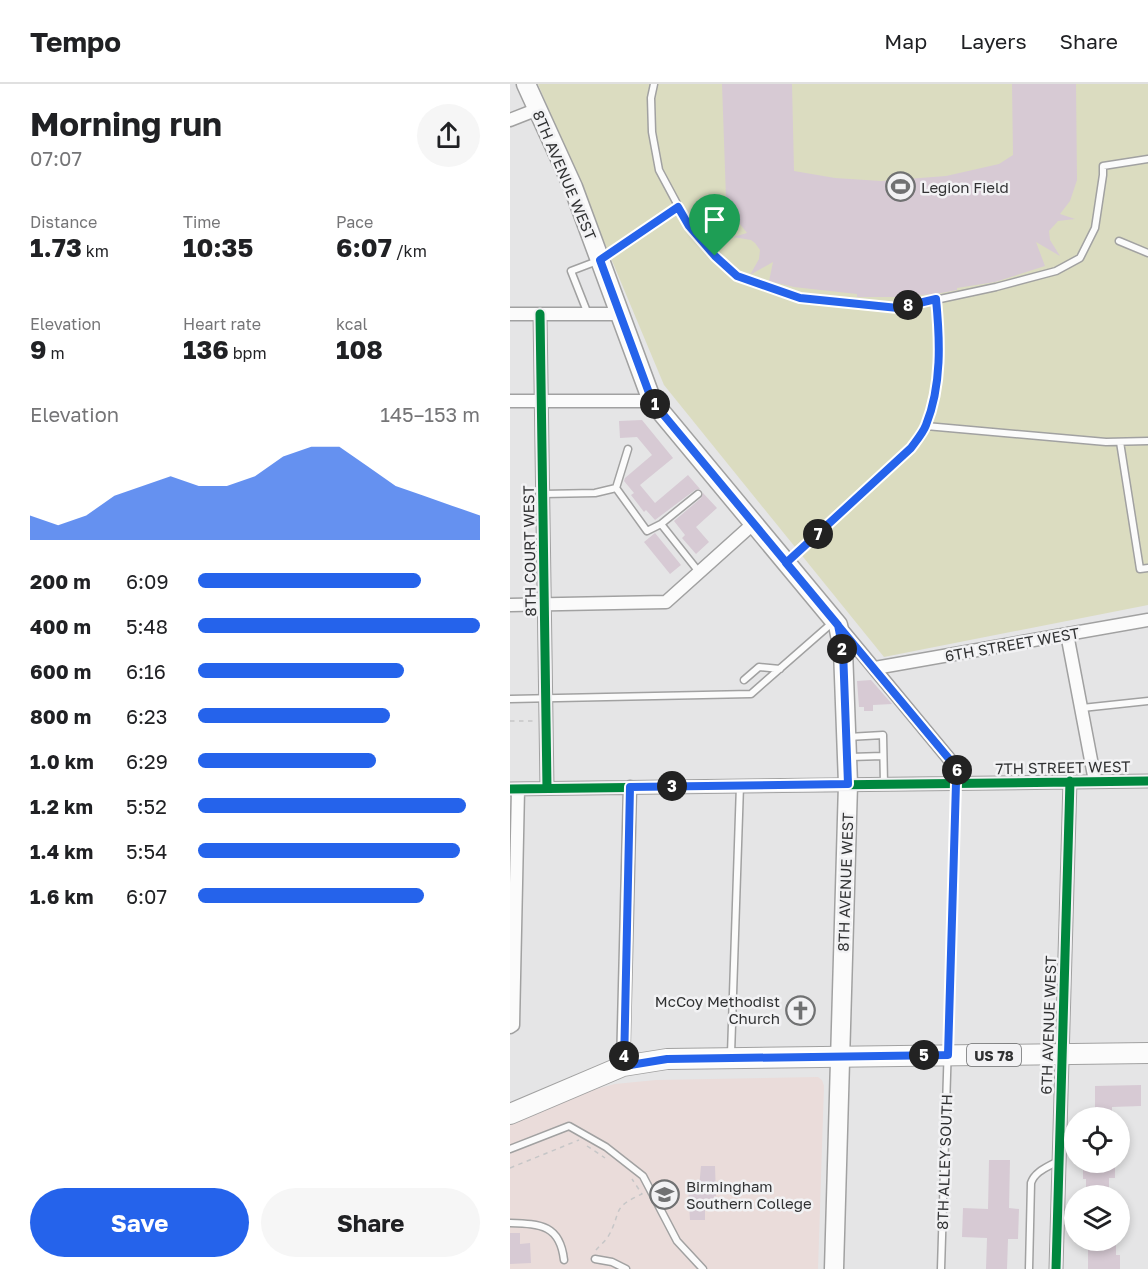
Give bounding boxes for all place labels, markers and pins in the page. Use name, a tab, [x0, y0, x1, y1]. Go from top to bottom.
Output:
sports icon: Legion Field	[884, 171, 916, 203]
place label: Legion Field	[921, 178, 1009, 196]
pin	[689, 194, 740, 256]
pin: 8	[893, 290, 923, 320]
pin: 1	[640, 389, 670, 419]
pin: 7	[803, 519, 833, 549]
pin: 2	[827, 634, 857, 664]
pin: 6	[942, 755, 972, 785]
pin: 3	[657, 771, 687, 801]
place label: McCoy Methodist Church	[655, 992, 780, 1027]
church icon: McCoy Methodist Church	[785, 994, 817, 1026]
pin: 5	[909, 1040, 939, 1070]
pin: 4	[609, 1041, 639, 1071]
place label: Birmingham Southern College	[686, 1177, 812, 1212]
school or university icon: Birmingham Southern College	[649, 1179, 681, 1211]

